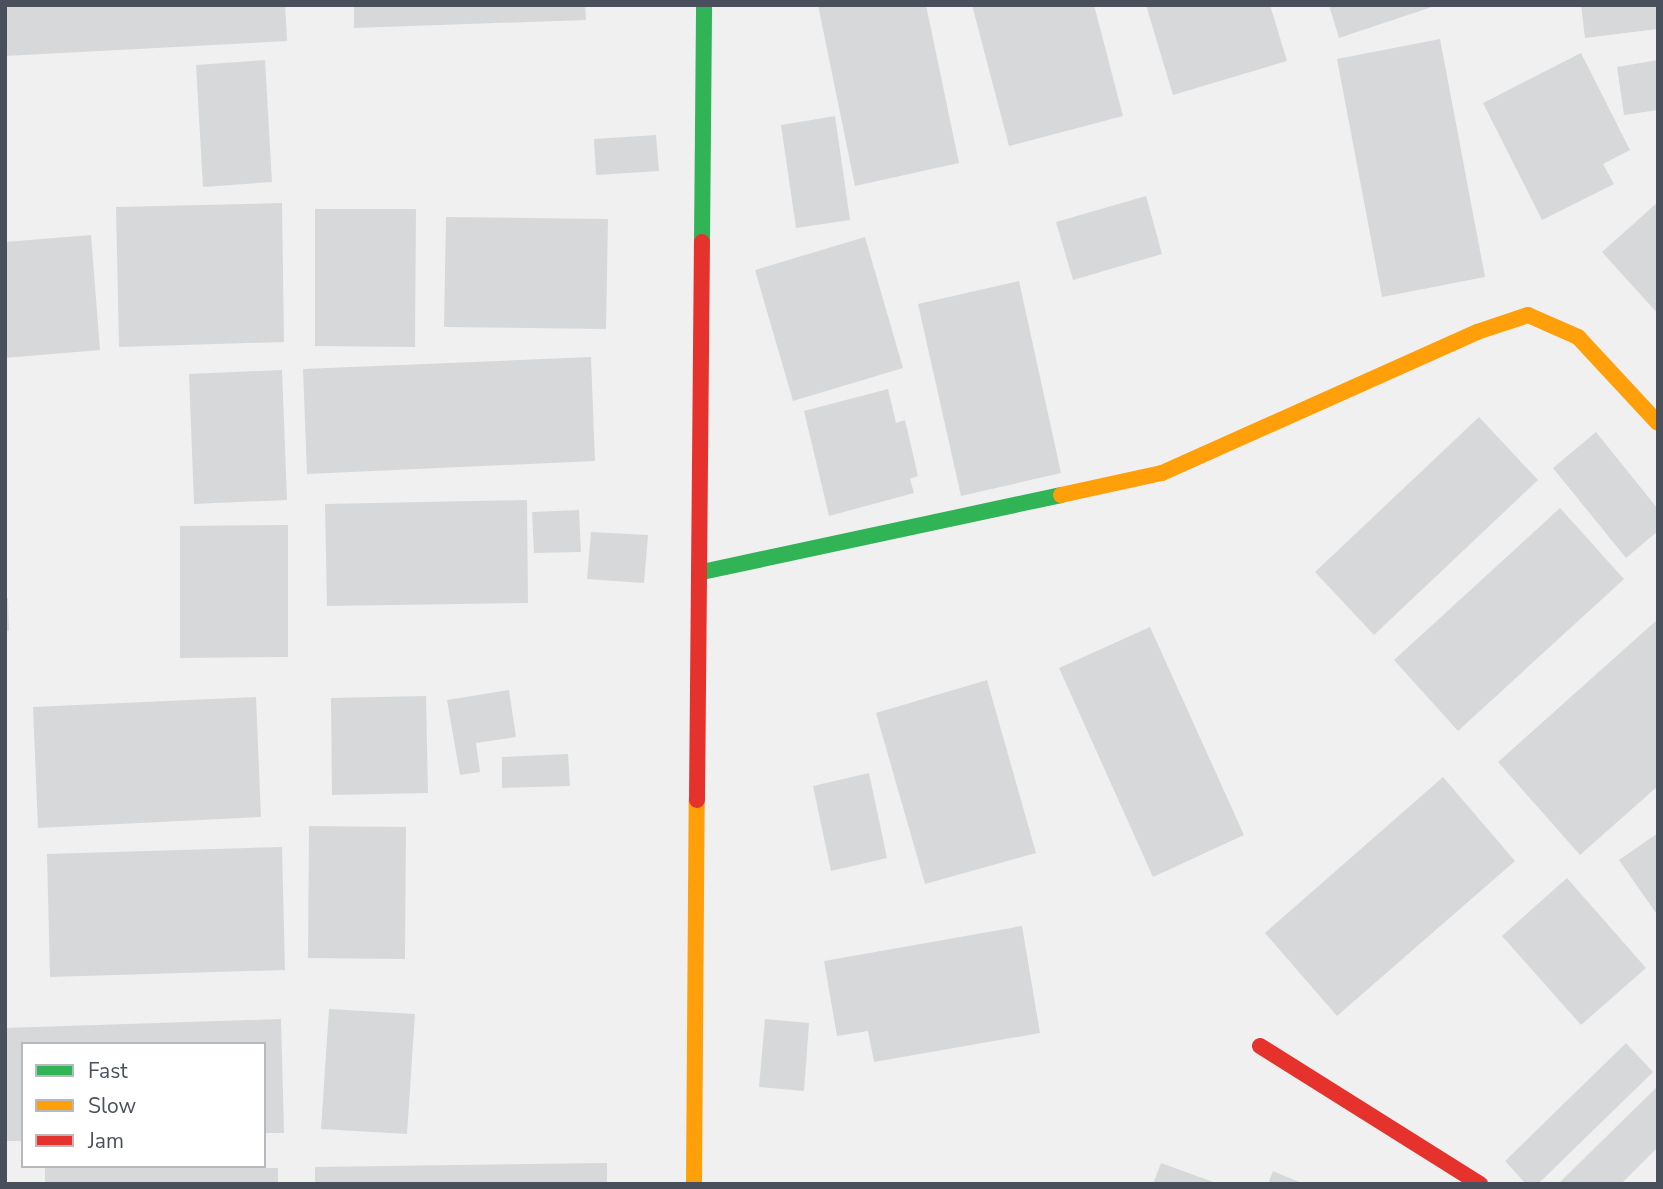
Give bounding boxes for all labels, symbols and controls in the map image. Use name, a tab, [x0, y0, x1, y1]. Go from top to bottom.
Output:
legend	[21, 1042, 266, 1168]
text: Fast	[88, 1057, 128, 1085]
text: Slow	[88, 1092, 136, 1120]
text: Jam	[88, 1127, 124, 1155]

